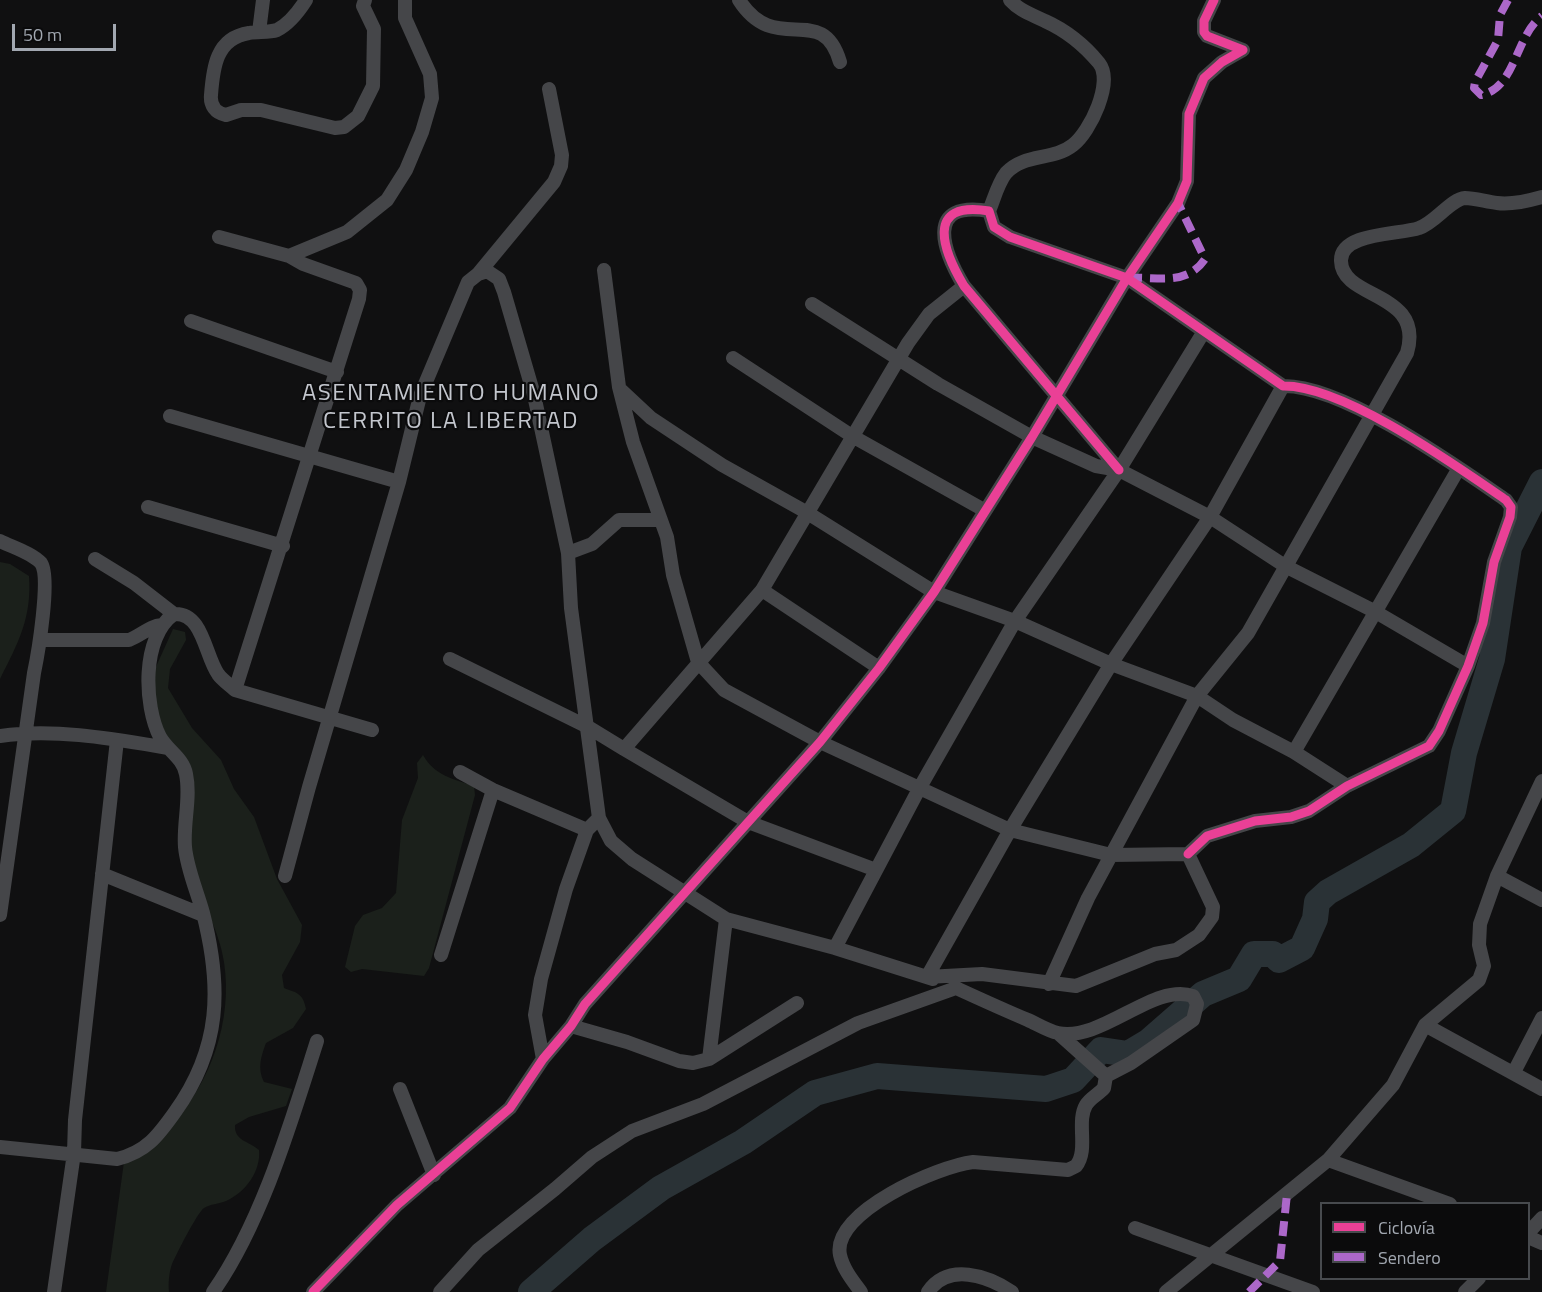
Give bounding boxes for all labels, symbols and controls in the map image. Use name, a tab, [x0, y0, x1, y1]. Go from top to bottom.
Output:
scale bar	[15, 12, 118, 50]
text: 50 m	[23, 21, 62, 48]
district label: ASENTAMIENTO HUMANO CERRITO LA LIBERTAD	[302, 380, 600, 436]
legend	[1320, 1202, 1530, 1280]
text: Ciclovía	[1378, 1214, 1435, 1241]
text: Sendero	[1378, 1244, 1441, 1271]

